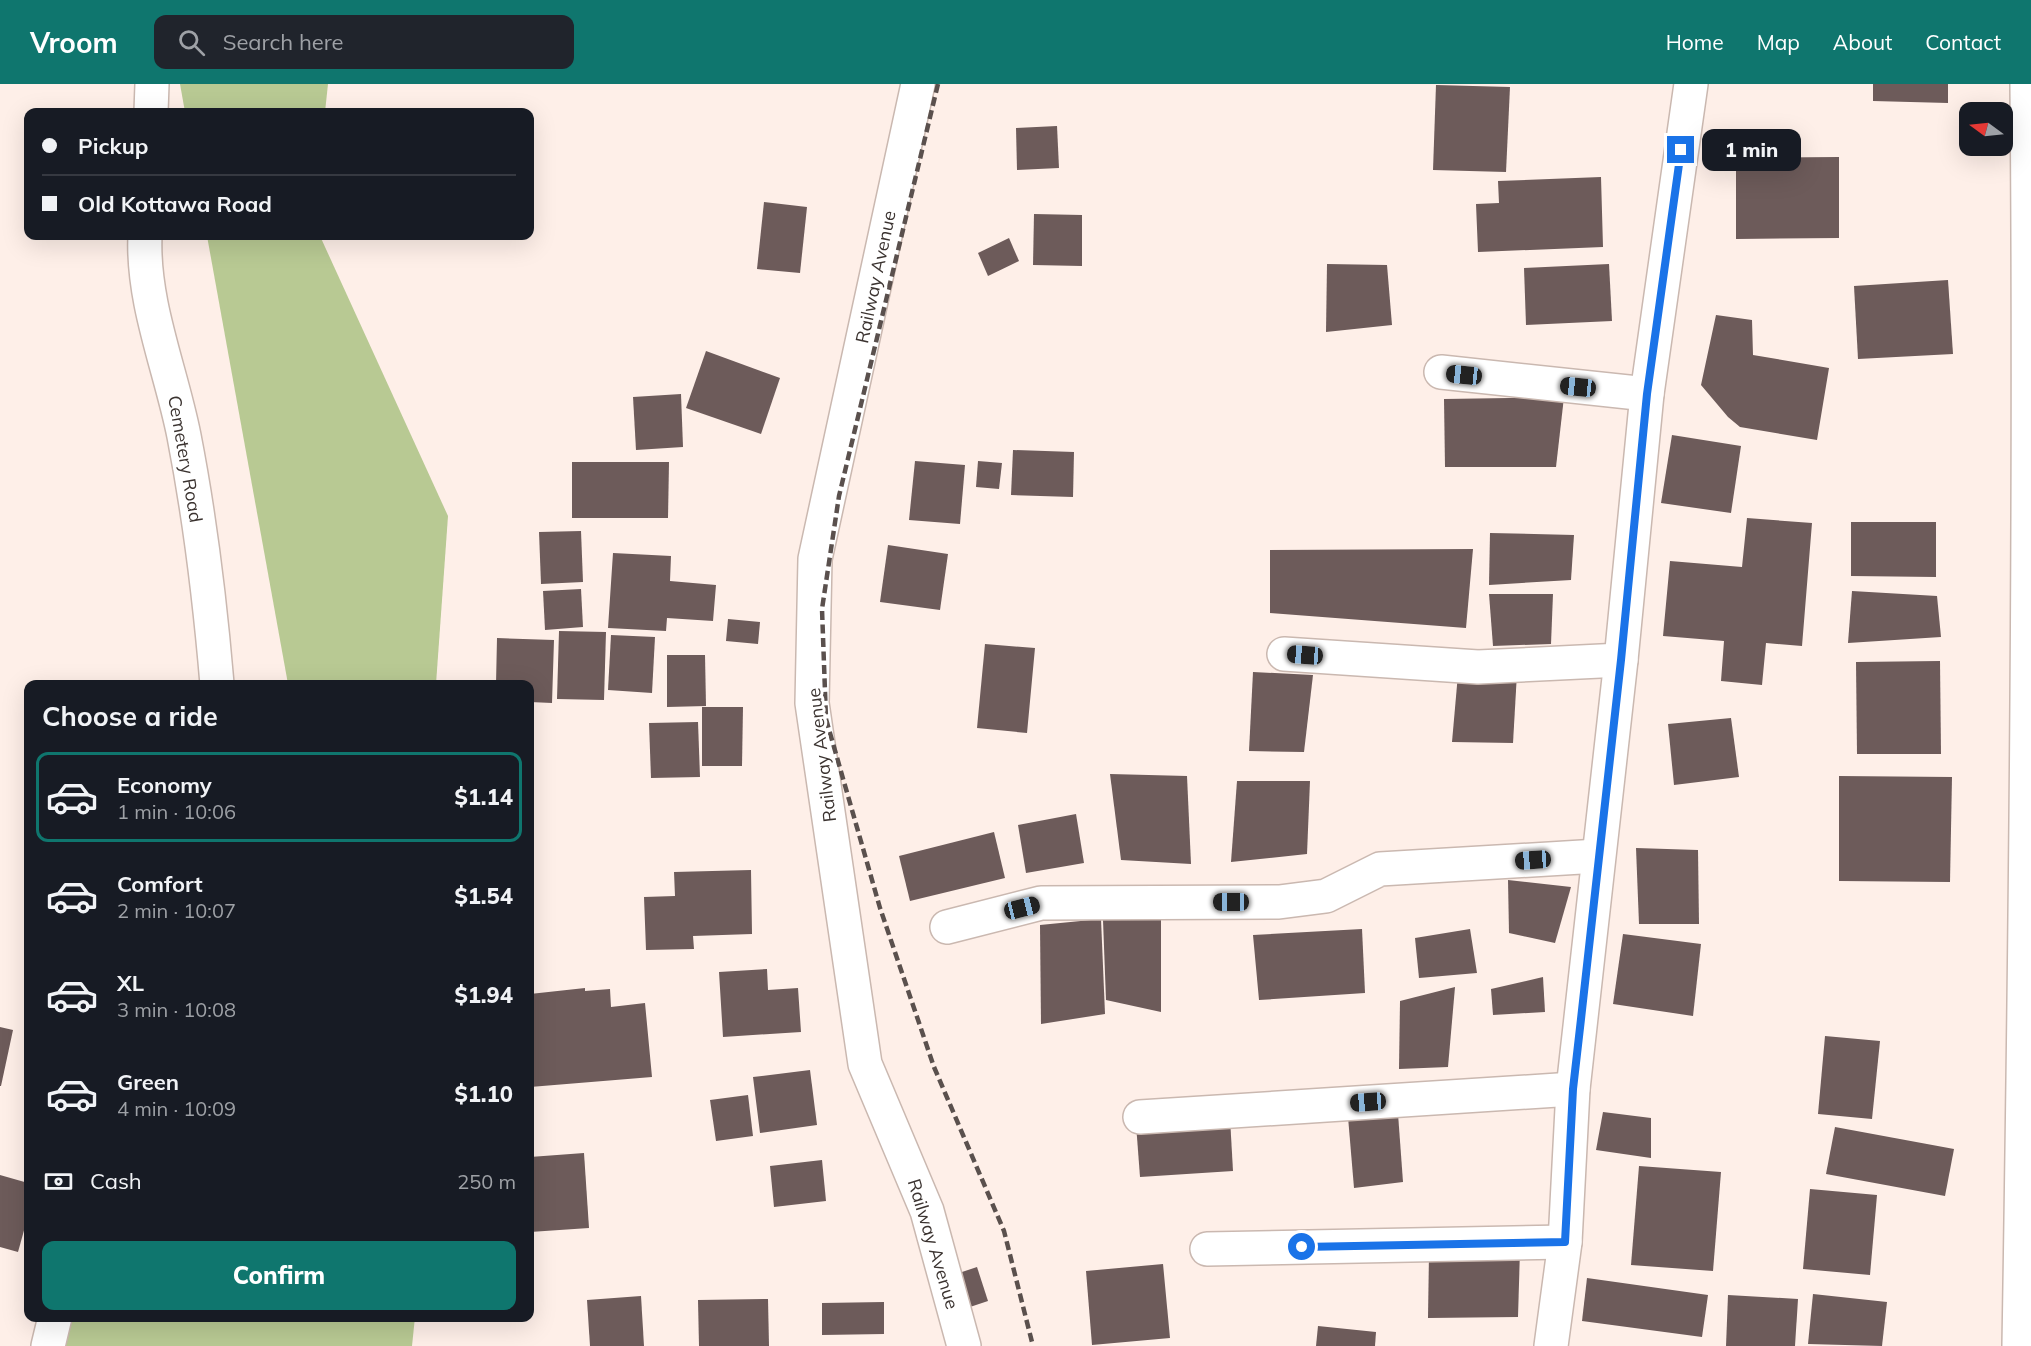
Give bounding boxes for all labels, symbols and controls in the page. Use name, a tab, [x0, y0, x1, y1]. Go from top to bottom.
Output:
search box	[154, 15, 574, 69]
text: Vroom	[30, 25, 118, 60]
icon: search	[175, 26, 208, 59]
text: Search here	[223, 28, 344, 56]
text: Home	[1666, 29, 1724, 55]
text: Map	[1757, 29, 1800, 55]
text: About	[1833, 29, 1892, 55]
text: Contact	[1925, 29, 2001, 55]
north arrow	[1959, 102, 2013, 156]
map controls	[1959, 102, 2013, 156]
callout: 1 min	[1702, 129, 1801, 171]
text: Pickup	[78, 132, 148, 160]
route end	[1667, 136, 1694, 163]
text: 1 min	[1725, 137, 1778, 162]
text: Old Kottawa Road	[78, 190, 272, 218]
street label: Railway Avenue	[850, 209, 901, 345]
car	[1445, 364, 1483, 386]
car	[1559, 376, 1597, 398]
street label: Cemetery Road	[163, 394, 208, 524]
car	[1286, 645, 1324, 665]
street label: Railway Avenue	[802, 687, 841, 823]
text: Choose a ride	[42, 699, 218, 733]
icon: car	[45, 770, 99, 824]
text: Economy	[117, 771, 212, 799]
text: $1.14	[454, 783, 513, 811]
text: 1 min · 10:06	[117, 799, 236, 824]
car	[1514, 850, 1552, 870]
icon: car	[45, 869, 99, 923]
text: Comfort	[117, 870, 203, 898]
text: $1.54	[454, 882, 513, 910]
car	[1213, 893, 1249, 911]
car	[1002, 895, 1042, 921]
text: 2 min · 10:07	[117, 898, 236, 923]
icon: car	[45, 968, 99, 1022]
text: XL	[117, 969, 144, 997]
text: $1.94	[454, 981, 513, 1009]
text: 3 min · 10:08	[117, 997, 236, 1022]
icon: car	[45, 1067, 99, 1121]
text: Green	[117, 1068, 179, 1096]
text: $1.10	[454, 1080, 513, 1108]
car	[1349, 1092, 1387, 1112]
text: 4 min · 10:09	[117, 1096, 236, 1121]
icon: cash	[42, 1165, 75, 1198]
text: Cash	[90, 1167, 142, 1195]
text: 250 m	[457, 1169, 516, 1194]
street label: Railway Avenue	[903, 1176, 964, 1312]
route start	[1288, 1233, 1315, 1260]
button: Confirm	[42, 1241, 516, 1310]

